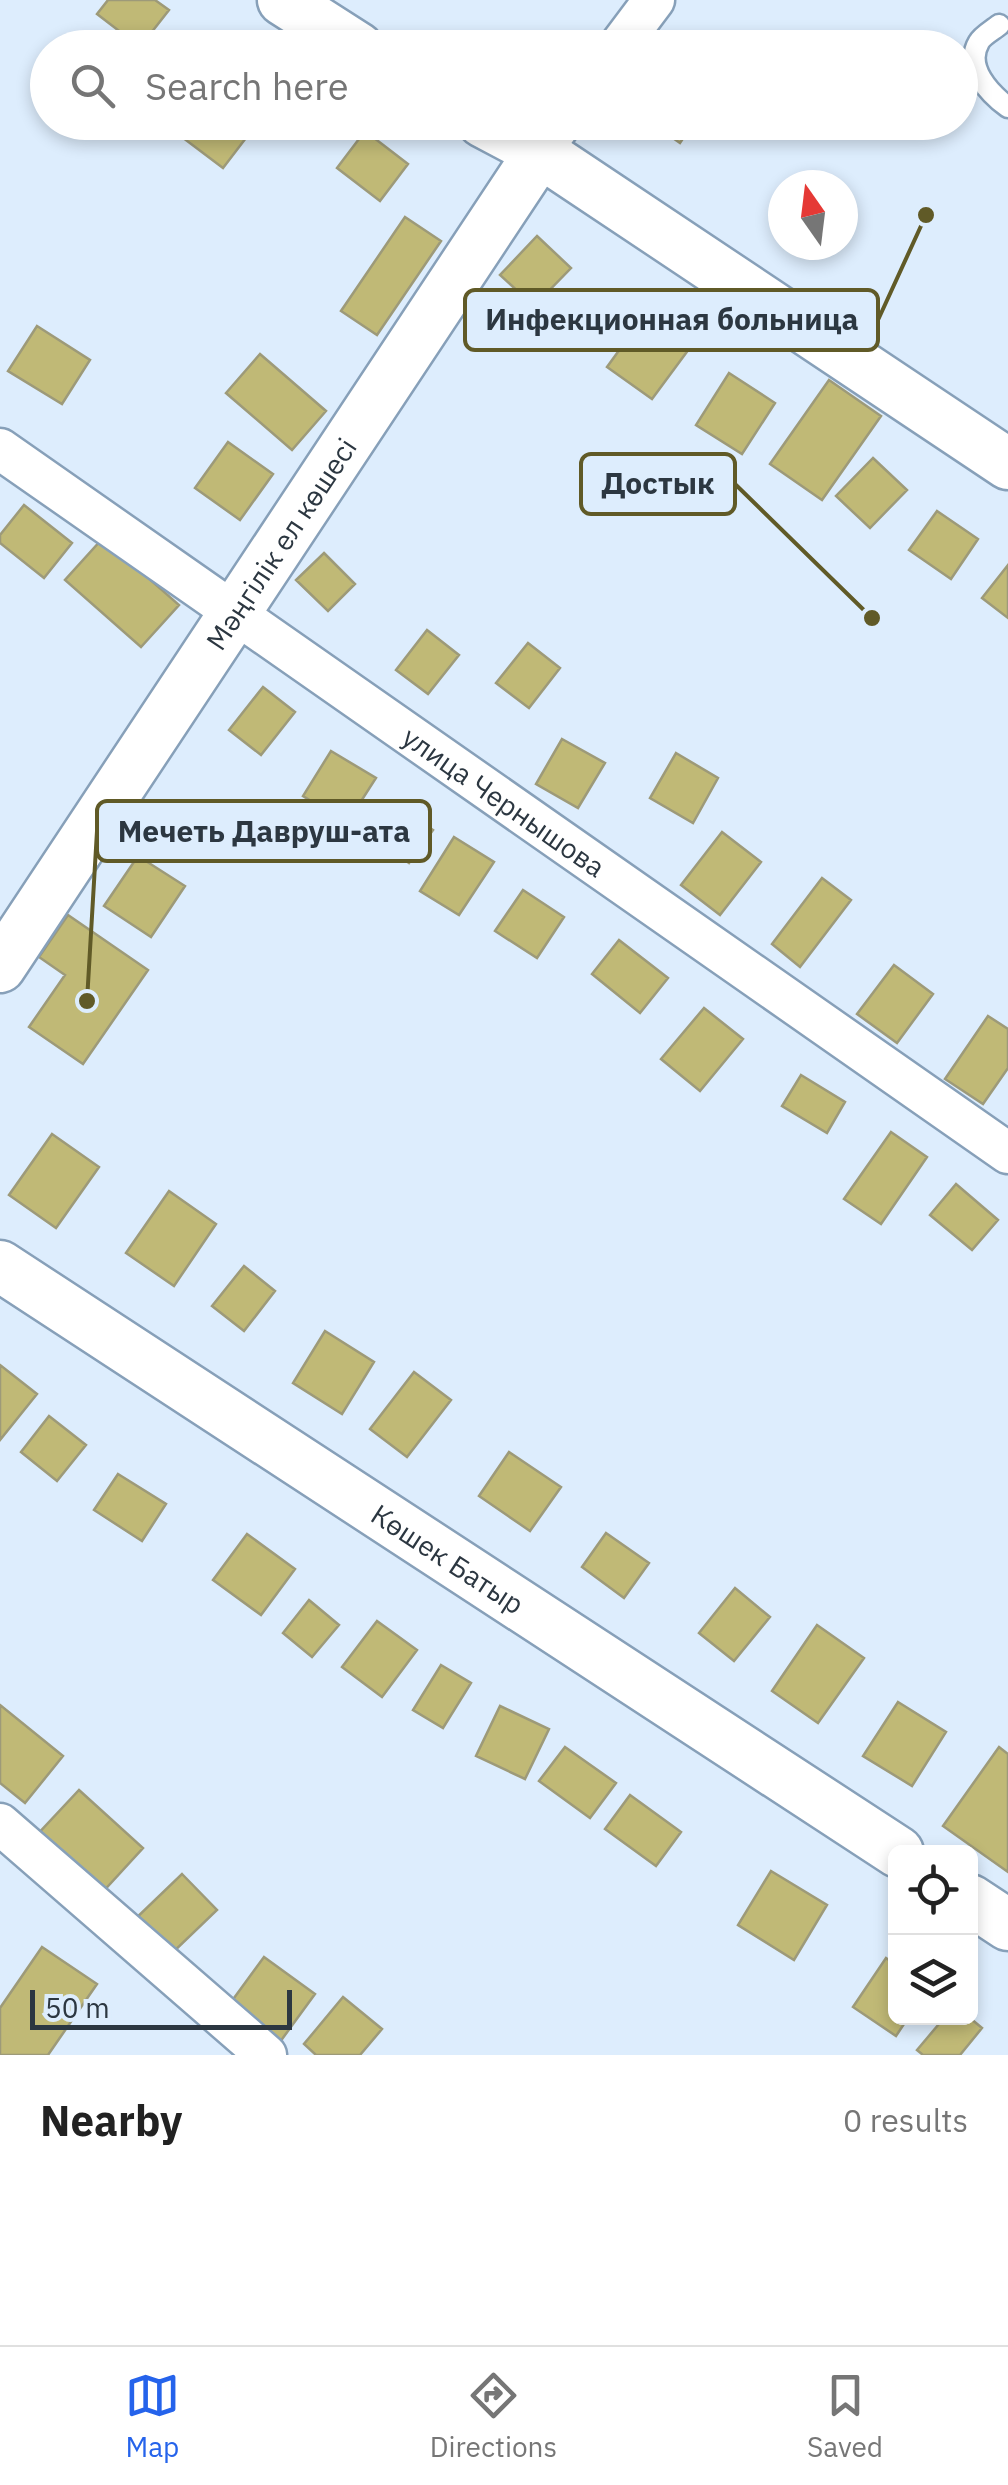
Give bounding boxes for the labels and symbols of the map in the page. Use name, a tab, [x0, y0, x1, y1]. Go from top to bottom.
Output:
north arrow	[768, 170, 858, 260]
callout: Инфекционная больница	[465, 290, 878, 350]
text: Инфекционная больница	[485, 299, 859, 338]
street label: Мәңгілік ел көшесі	[197, 430, 364, 657]
callout: Достык	[581, 454, 735, 514]
text: Достык	[601, 463, 715, 502]
street label: улица Чернышова	[396, 718, 613, 885]
callout: Мечеть Давруш-ата	[97, 801, 430, 861]
text: Мечеть Давруш-ата	[118, 811, 410, 850]
street label: Көшек Батыр	[365, 1495, 532, 1622]
scale bar	[30, 1985, 292, 2030]

